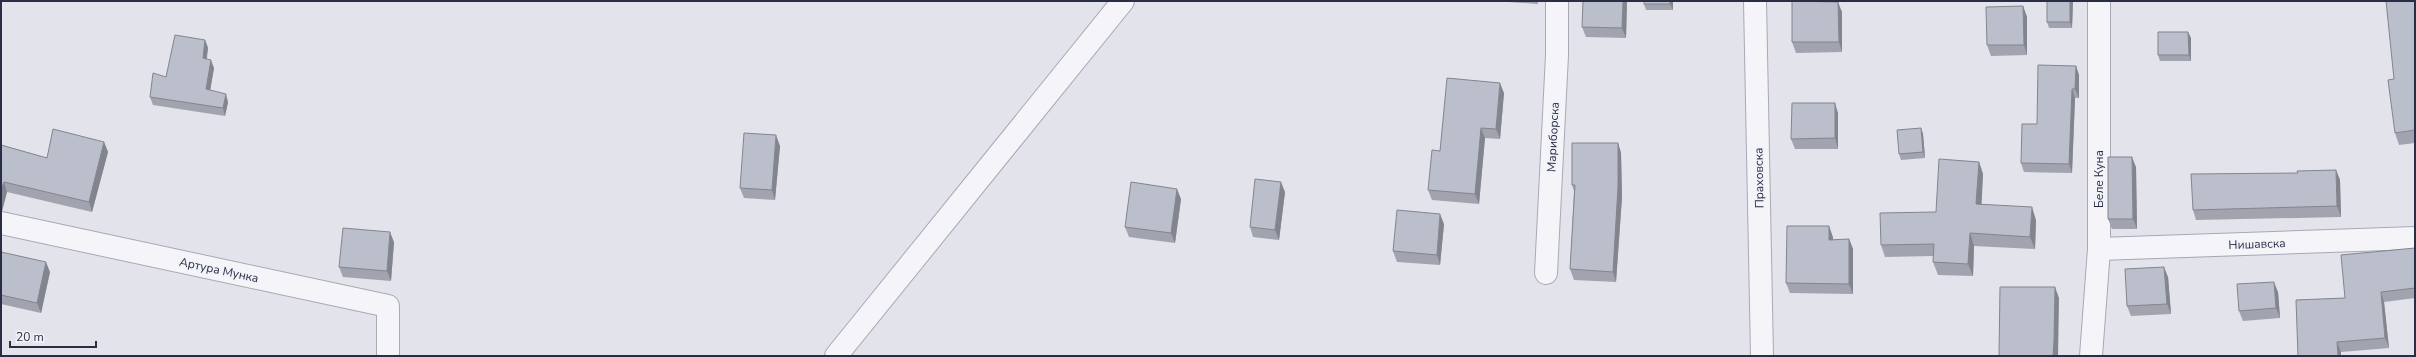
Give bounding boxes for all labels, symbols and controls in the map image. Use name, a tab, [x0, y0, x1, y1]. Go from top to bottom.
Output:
street label: Мариборска	[1543, 102, 1563, 172]
street label: Праховска	[1750, 147, 1768, 209]
street label: Беле Куна	[2091, 150, 2107, 208]
street label: Нишавска	[2228, 235, 2286, 253]
street label: Артура Мунка	[178, 254, 260, 286]
scale bar	[10, 323, 96, 349]
text: 20 m	[16, 329, 44, 345]

